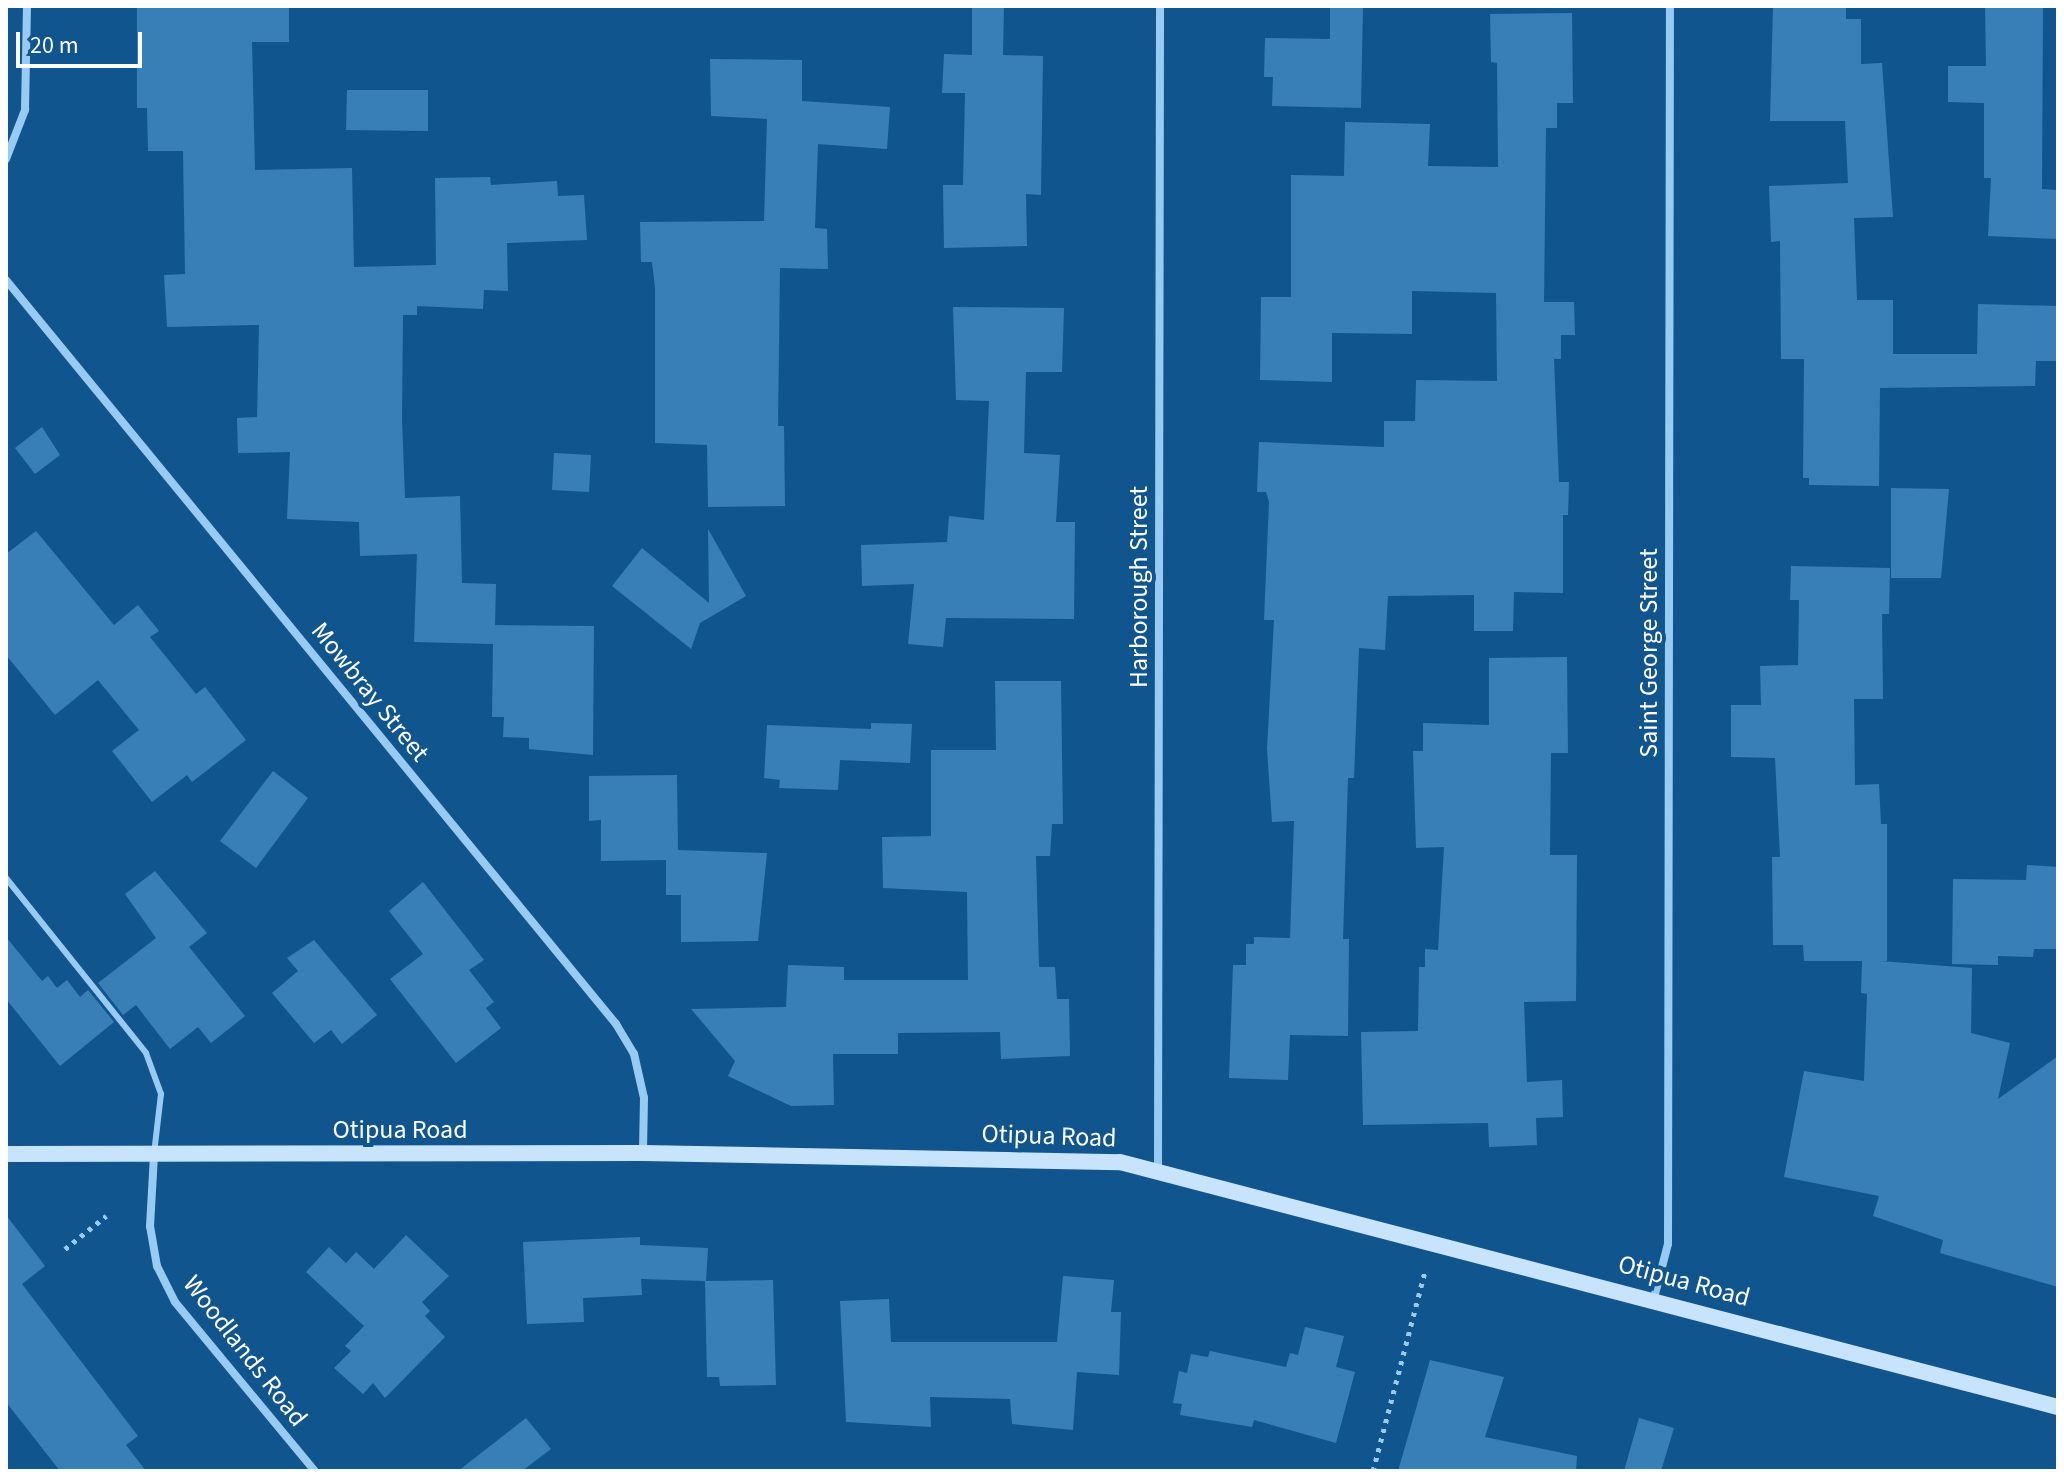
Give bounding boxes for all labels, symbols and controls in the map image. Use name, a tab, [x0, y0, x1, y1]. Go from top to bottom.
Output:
scale bar	[20, 16, 146, 66]
text: 20 m	[30, 28, 79, 63]
street label: Harborough Street	[1123, 486, 1155, 688]
street label: Saint George Street	[1633, 548, 1665, 758]
street label: Mowbray Street	[304, 616, 436, 768]
street label: Otipua Road	[332, 1114, 468, 1146]
street label: Otipua Road	[981, 1118, 1117, 1154]
street label: Otipua Road	[1615, 1248, 1753, 1314]
street label: Woodlands Road	[176, 1269, 314, 1433]

